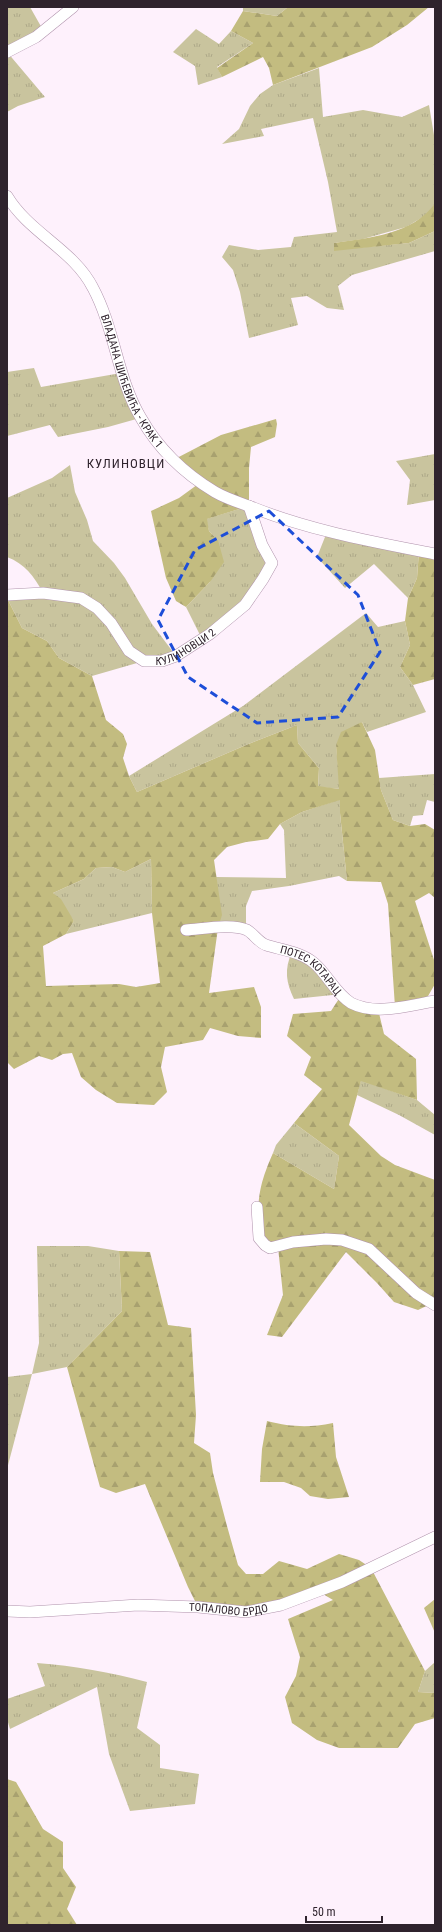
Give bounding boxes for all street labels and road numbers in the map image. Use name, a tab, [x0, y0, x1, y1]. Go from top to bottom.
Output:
street label: ВЛАДАНА ШИЋЕВИЋА - КРАК 1	[98, 313, 166, 450]
street label: КУЛИНОВЦИ 2	[155, 626, 218, 668]
street label: ПОТЕС КОТАРАЦ	[279, 943, 344, 997]
street label: ТОПАЛОВО БРДО	[189, 1600, 269, 1619]

